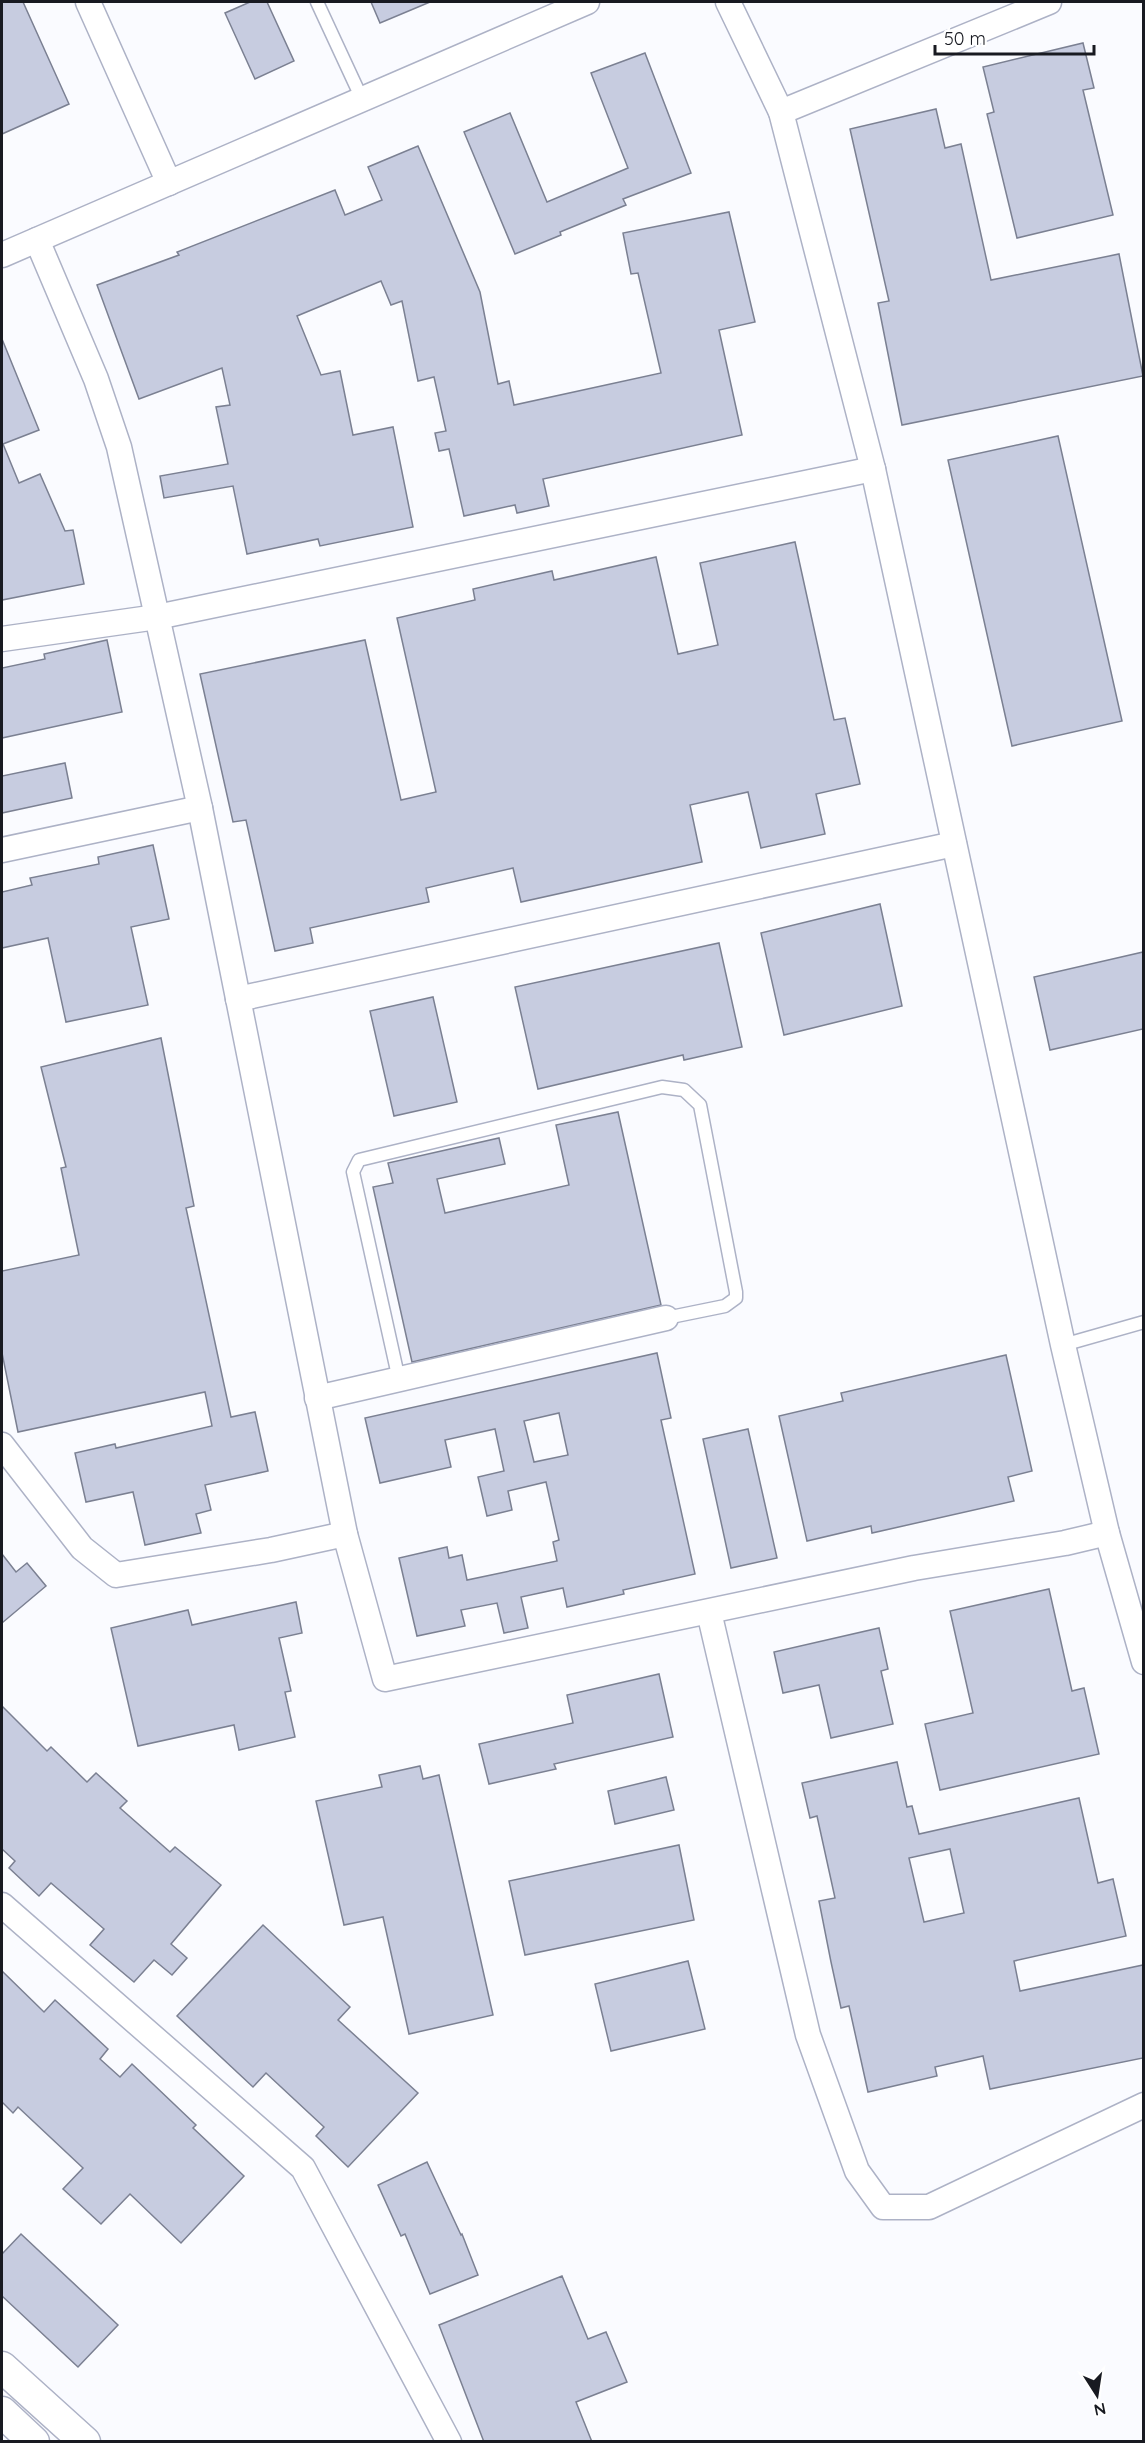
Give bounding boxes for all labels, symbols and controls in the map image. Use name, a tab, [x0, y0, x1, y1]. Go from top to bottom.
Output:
scale bar	[935, 18, 1094, 56]
text: 50 m	[944, 27, 986, 50]
north arrow	[1067, 2365, 1127, 2425]
text: N	[1092, 2399, 1108, 2421]

